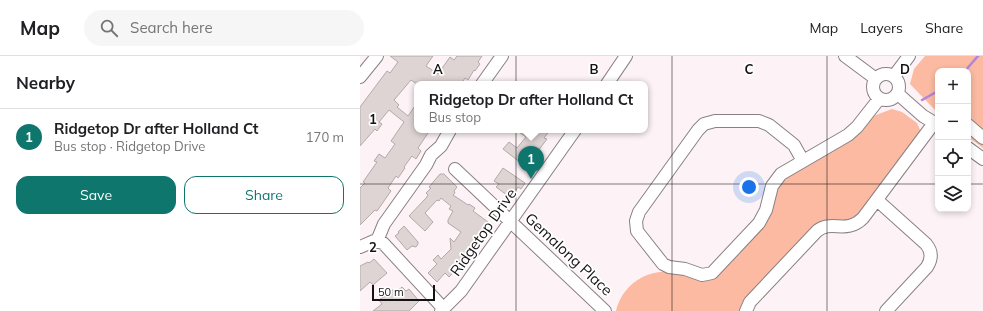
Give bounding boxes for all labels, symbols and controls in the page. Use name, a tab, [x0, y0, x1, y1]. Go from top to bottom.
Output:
search box	[84, 10, 364, 46]
text: Map	[20, 16, 60, 40]
icon: search	[98, 17, 120, 39]
text: Search here	[130, 18, 213, 37]
text: Map	[809, 19, 838, 37]
text: Layers	[860, 19, 903, 37]
text: Share	[925, 19, 963, 37]
text: A	[433, 61, 443, 77]
text: B	[590, 61, 599, 77]
text: C	[745, 61, 754, 77]
text: D	[900, 61, 910, 77]
map controls	[935, 68, 971, 212]
button: +	[935, 68, 971, 104]
text: Nearby	[16, 72, 75, 93]
popup	[414, 81, 648, 133]
text: Ridgetop Dr after Holland Ct	[429, 90, 633, 109]
button: −	[935, 104, 971, 140]
text: Bus stop	[429, 109, 481, 125]
text: 1	[369, 111, 377, 127]
text: Ridgetop Dr after Holland Ct	[54, 119, 259, 138]
text: 1	[25, 129, 33, 145]
text: 170 m	[306, 129, 344, 145]
text: Bus stop · Ridgetop Drive	[54, 138, 205, 154]
button: locate	[935, 140, 971, 176]
pin: 1	[518, 146, 544, 179]
button: Save	[16, 176, 176, 214]
button: Share	[184, 176, 344, 214]
button: layers	[935, 176, 971, 212]
your location	[739, 177, 759, 197]
street label: Ridgetop Drive	[446, 184, 520, 280]
street label: Gemalong Place	[521, 209, 617, 299]
text: 2	[369, 239, 377, 255]
scale bar	[372, 283, 435, 302]
text: 50 m	[378, 285, 404, 299]

